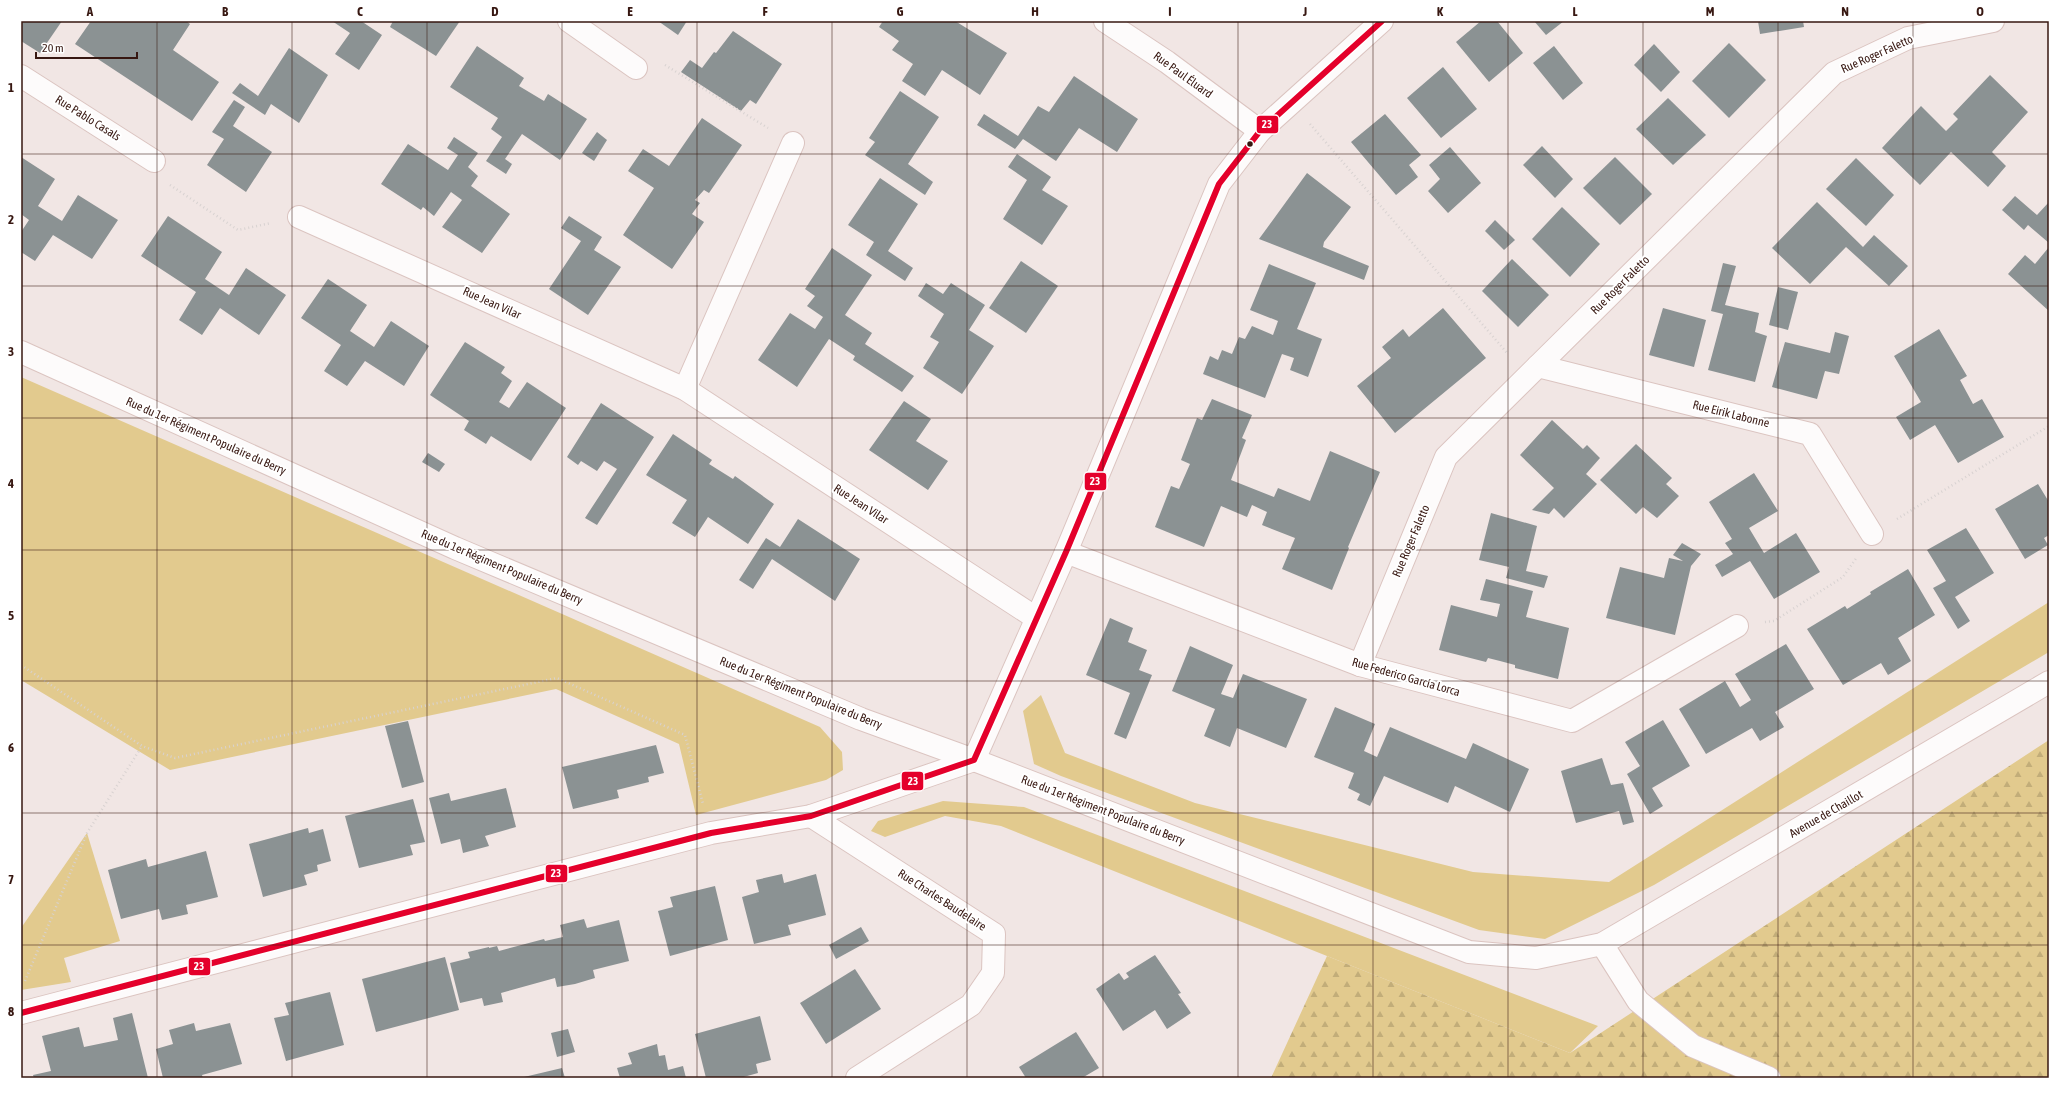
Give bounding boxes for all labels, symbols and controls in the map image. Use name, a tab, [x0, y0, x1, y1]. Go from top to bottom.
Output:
text: A	[86, 4, 94, 19]
text: B	[222, 4, 229, 19]
text: C	[357, 4, 363, 19]
text: D	[491, 4, 499, 19]
text: E	[627, 4, 633, 19]
text: F	[762, 4, 768, 19]
text: G	[897, 4, 904, 19]
text: H	[1031, 4, 1039, 19]
text: I	[1168, 4, 1172, 19]
text: J	[1302, 4, 1307, 19]
text: K	[1437, 4, 1444, 19]
text: L	[1572, 4, 1578, 19]
text: M	[1706, 4, 1715, 19]
text: N	[1841, 4, 1849, 19]
text: O	[1976, 4, 1984, 19]
street label: Rue Roger Faletto	[1839, 32, 1915, 76]
scale bar	[36, 34, 137, 60]
text: 20 m	[42, 41, 64, 55]
street label: Rue Paul Éluard	[1151, 49, 1215, 101]
text: 1	[8, 80, 14, 95]
street label: Rue Pablo Casals	[53, 92, 123, 144]
line badge: 23	[1256, 115, 1279, 134]
text: 23	[1262, 118, 1272, 130]
unlabelled marker	[1245, 139, 1255, 149]
text: 2	[8, 212, 14, 227]
street label: Rue Roger Faletto	[1588, 253, 1652, 317]
street label: Rue Jean Vilar	[461, 284, 524, 322]
text: 3	[8, 344, 14, 359]
street label: Rue du 1er Régiment Populaire du Berry	[124, 394, 288, 478]
street label: Rue Eirik Labonne	[1691, 398, 1771, 430]
line badge: 23	[1084, 472, 1107, 491]
text: 23	[1090, 475, 1100, 487]
text: 4	[7, 476, 14, 491]
street label: Rue Jean Vilar	[831, 481, 891, 527]
street label: Rue Roger Faletto	[1389, 502, 1433, 579]
street label: Rue du 1er Régiment Populaire du Berry	[419, 527, 585, 607]
text: 5	[8, 608, 14, 623]
street label: Rue du 1er Régiment Populaire du Berry	[718, 654, 884, 732]
street label: Rue Federico García Lorca	[1350, 655, 1462, 699]
text: 6	[8, 740, 14, 755]
line badge: 23	[901, 771, 924, 791]
street label: Rue du 1er Régiment Populaire du Berry	[1019, 772, 1187, 848]
text: 23	[908, 775, 918, 787]
street label: Avenue de Chaillot	[1787, 787, 1866, 841]
line badge: 23	[545, 864, 568, 883]
street label: Rue Charles Baudelaire	[895, 866, 989, 934]
text: 23	[551, 867, 561, 879]
text: 7	[8, 872, 14, 887]
line badge: 23	[188, 957, 211, 976]
text: 23	[194, 960, 204, 972]
text: 8	[8, 1004, 14, 1019]

